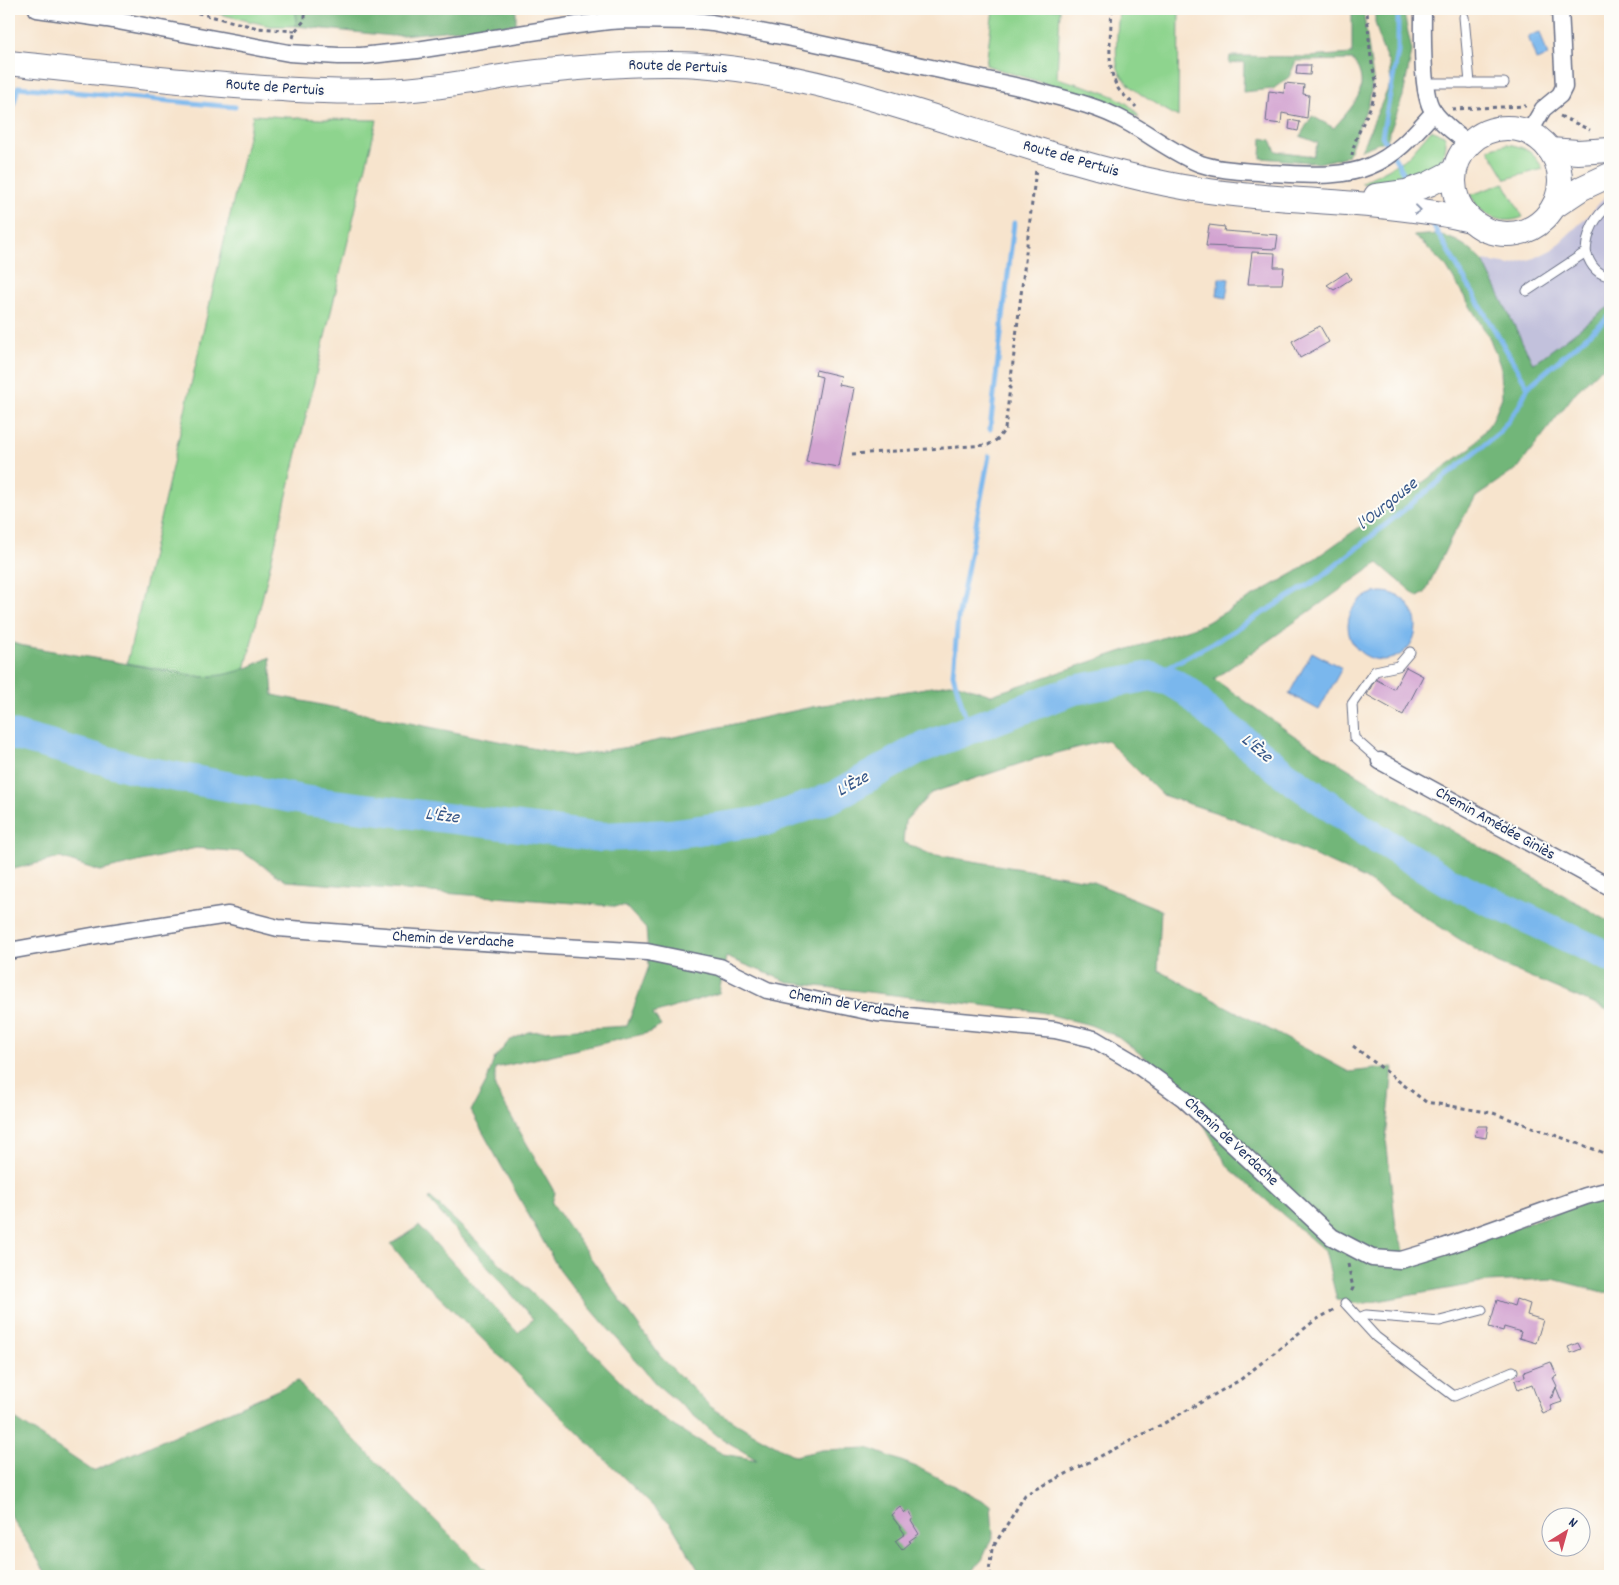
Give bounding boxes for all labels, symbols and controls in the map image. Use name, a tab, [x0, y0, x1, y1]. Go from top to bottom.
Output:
street label: Route de Pertuis	[628, 54, 728, 80]
street label: Route de Pertuis	[225, 73, 326, 103]
street label: Route de Pertuis	[1020, 134, 1122, 184]
one-way arrow	[1414, 204, 1422, 215]
water label: l'Ourgouse	[1352, 472, 1425, 537]
water label: L'Èze	[1235, 729, 1278, 770]
water label: L'Èze	[832, 765, 875, 804]
street label: Chemin Amédée Giniès	[1431, 781, 1559, 867]
water label: L'Èze	[424, 803, 461, 832]
street label: Chemin de Verdache	[392, 925, 514, 955]
street label: Chemin de Verdache	[787, 983, 911, 1027]
street label: Chemin de Verdache	[1179, 1092, 1283, 1192]
north arrow	[1542, 1508, 1592, 1558]
text: N	[1564, 1513, 1581, 1533]

